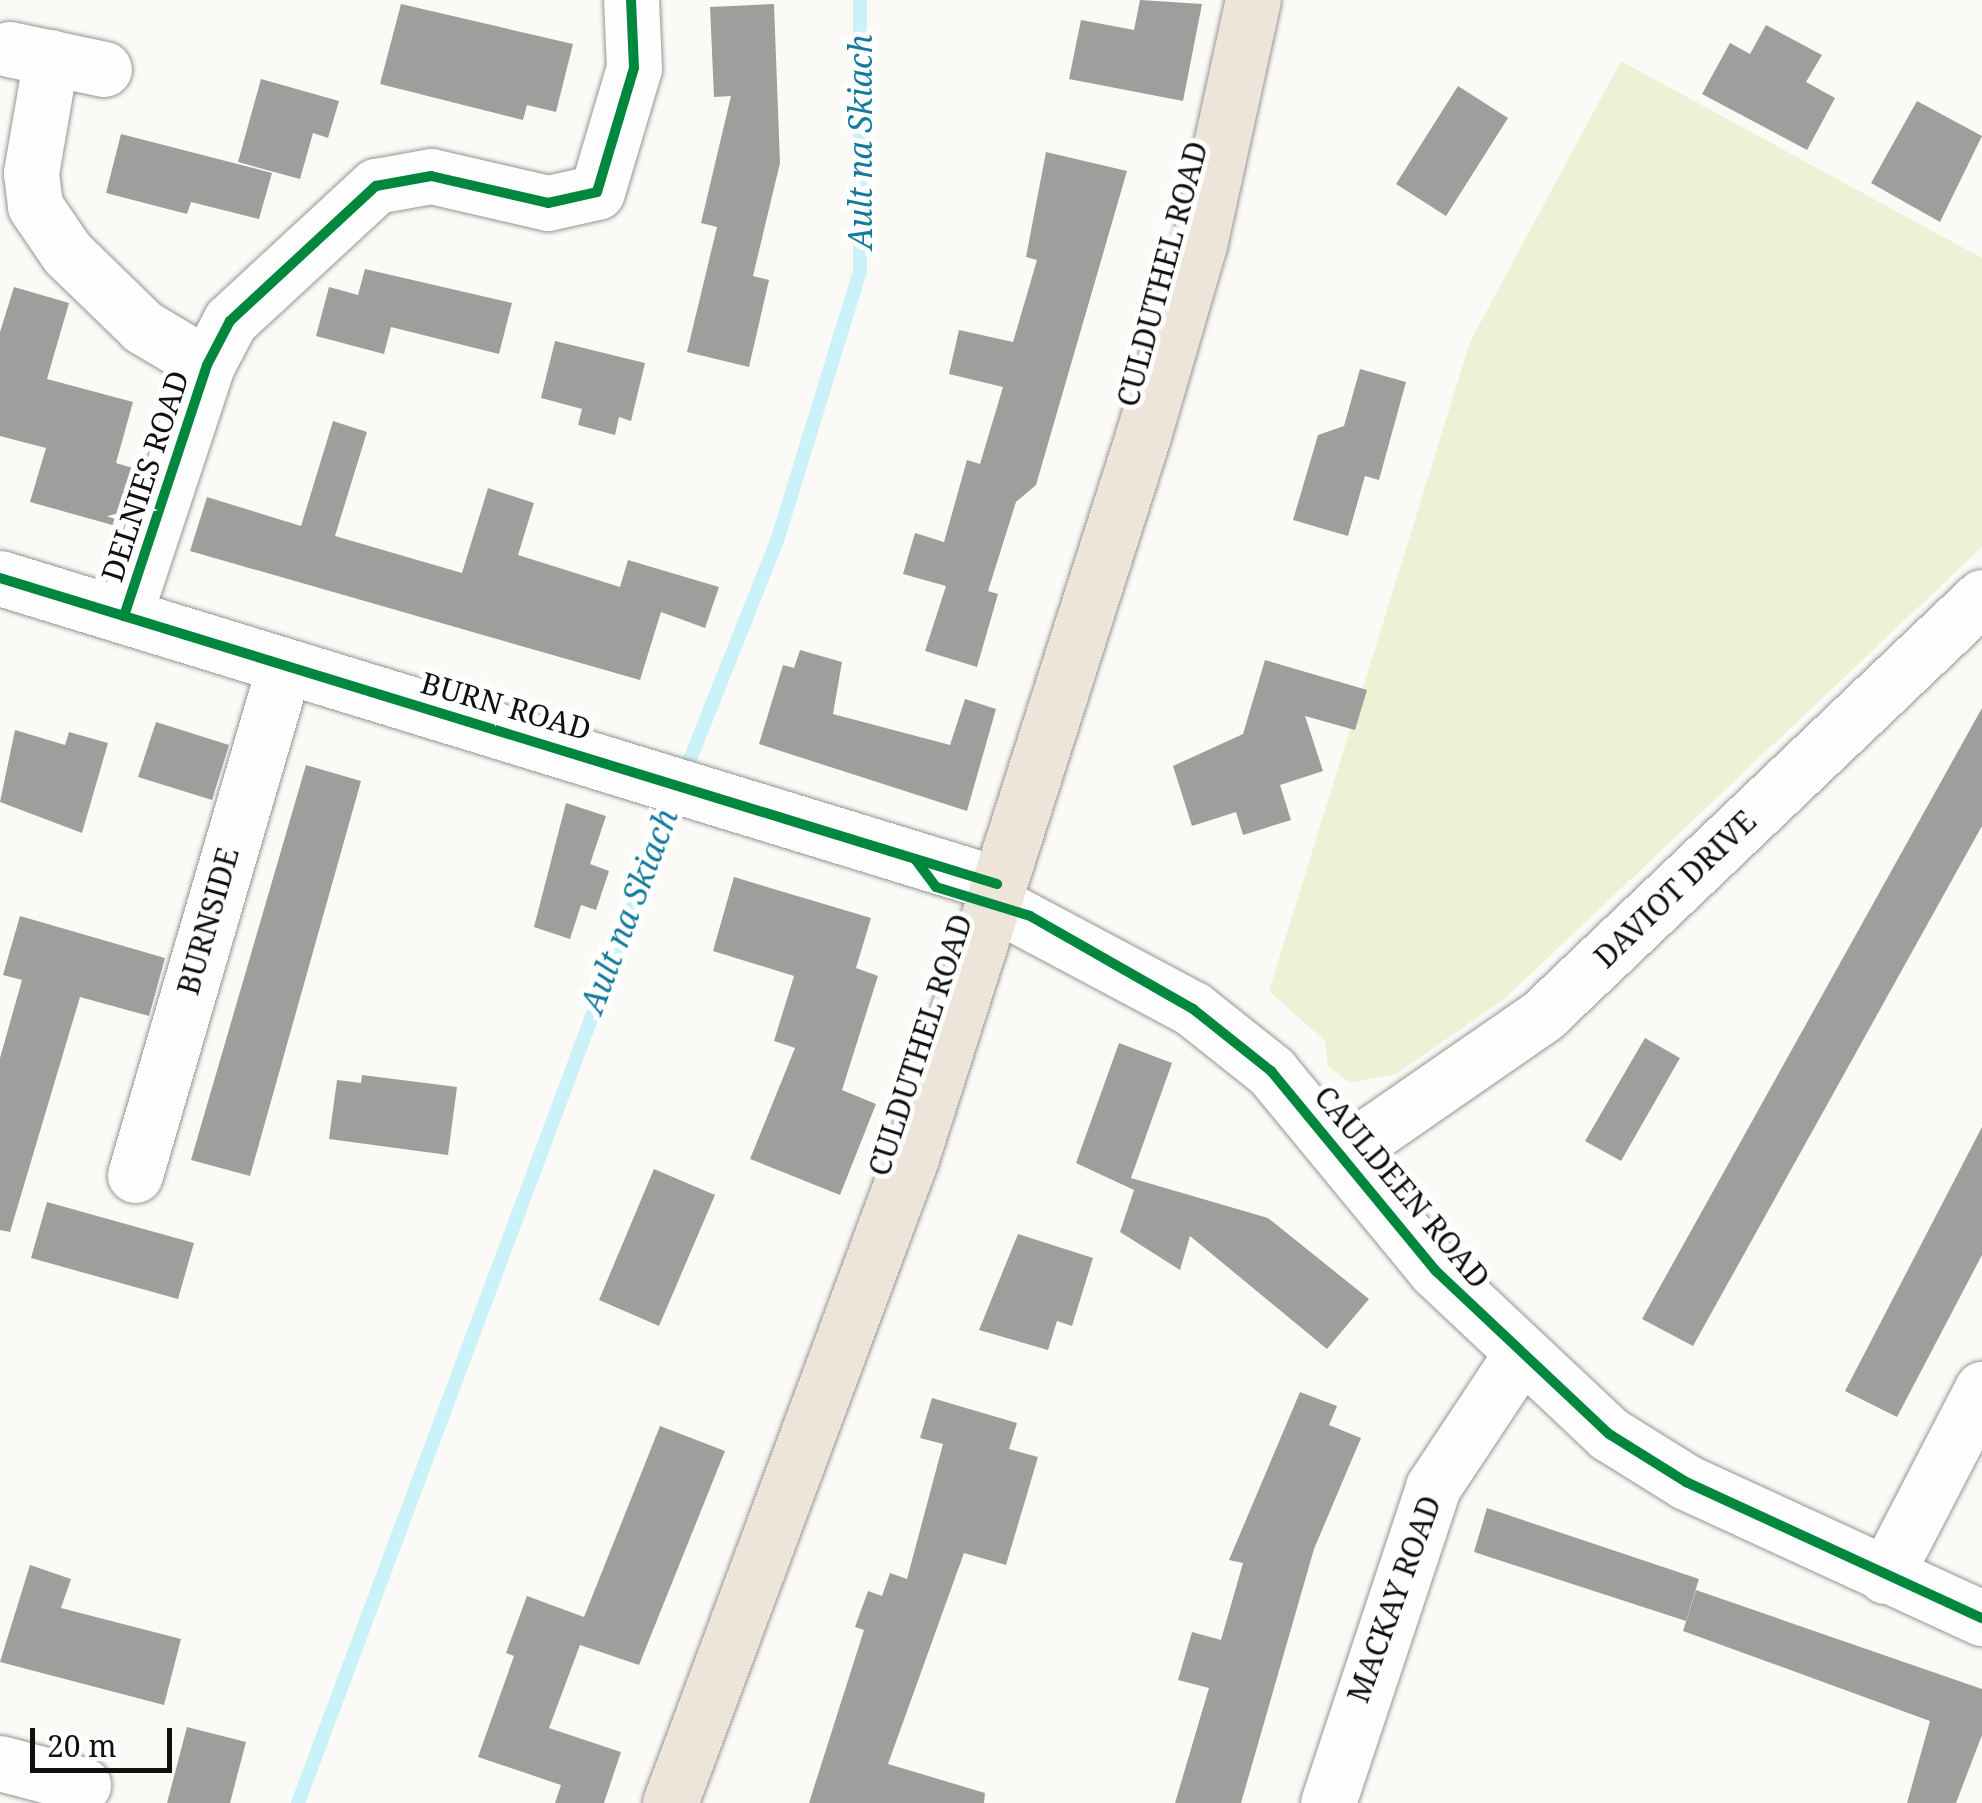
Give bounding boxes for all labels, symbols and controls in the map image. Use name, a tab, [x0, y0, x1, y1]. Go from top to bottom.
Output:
water label: Ault na Skiach	[841, 34, 879, 250]
street label: CULDUTHEL ROAD	[1109, 137, 1215, 411]
street label: DELNIES ROAD	[94, 366, 196, 586]
street label: BURN ROAD	[417, 665, 595, 747]
street label: DAVIOT DRIVE	[1587, 803, 1763, 975]
water label: Ault na Skiach	[572, 804, 686, 1018]
street label: BURNSIDE	[170, 843, 246, 999]
street label: CULDUTHEL ROAD	[861, 910, 979, 1180]
street label: CAULDEEN ROAD	[1307, 1079, 1497, 1295]
street label: MACKAY ROAD	[1340, 1491, 1448, 1707]
scale bar	[35, 1708, 178, 1770]
text: 20 m	[47, 1725, 117, 1766]

